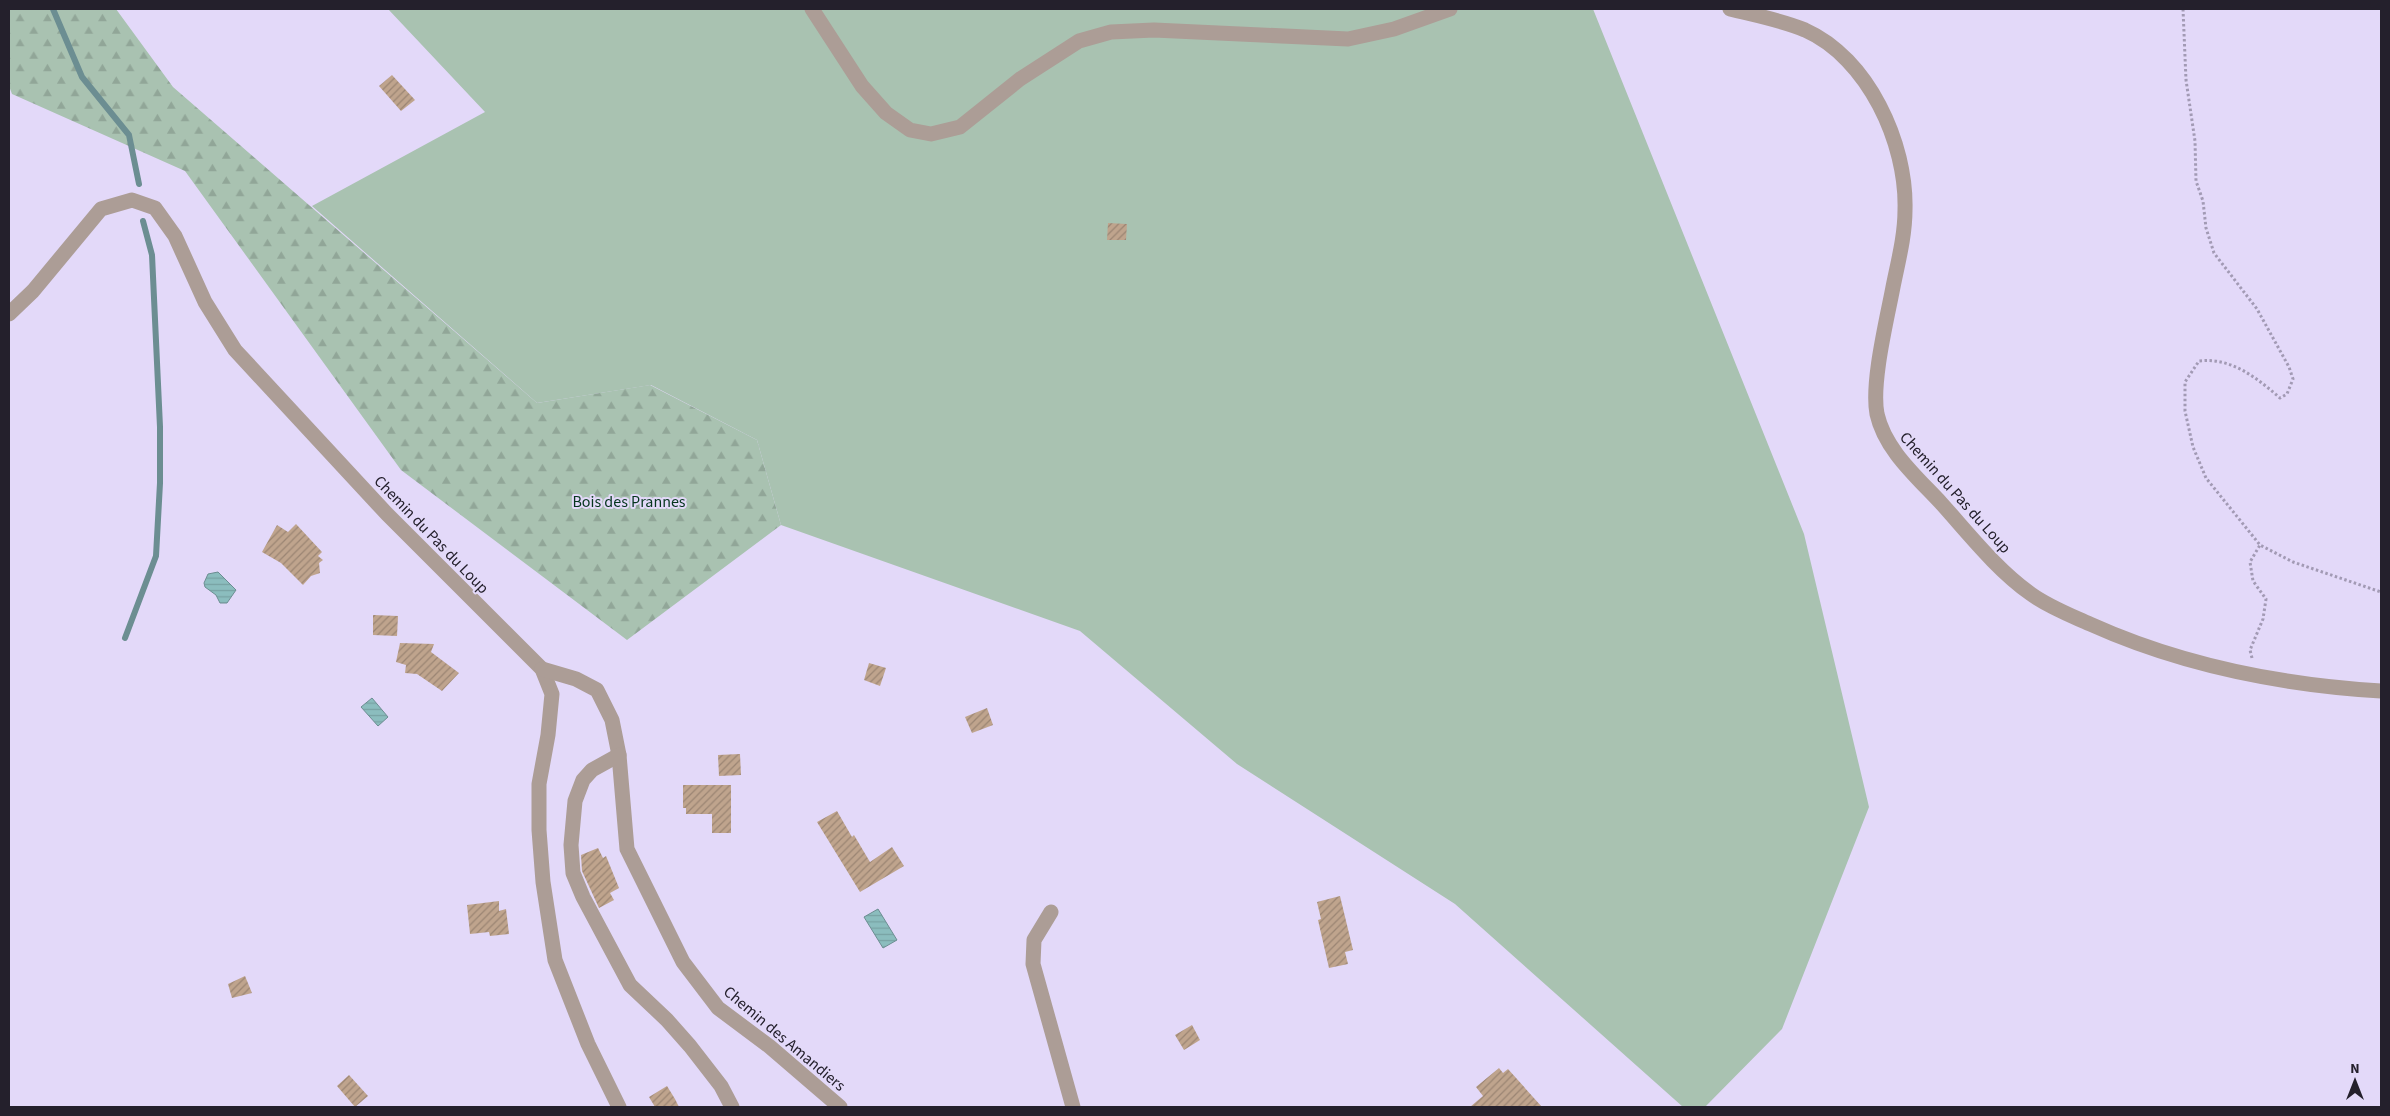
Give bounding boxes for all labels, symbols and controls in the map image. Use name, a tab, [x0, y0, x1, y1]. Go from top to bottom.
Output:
street label: Chemin du Pas du Loup	[1895, 427, 2016, 558]
street label: Chemin du Pas du Loup	[369, 471, 494, 599]
park label: Bois des Prannes	[572, 491, 686, 513]
street label: Chemin des Amandiers	[719, 981, 850, 1097]
north arrow	[2330, 1056, 2380, 1106]
text: N	[2350, 1059, 2360, 1079]

